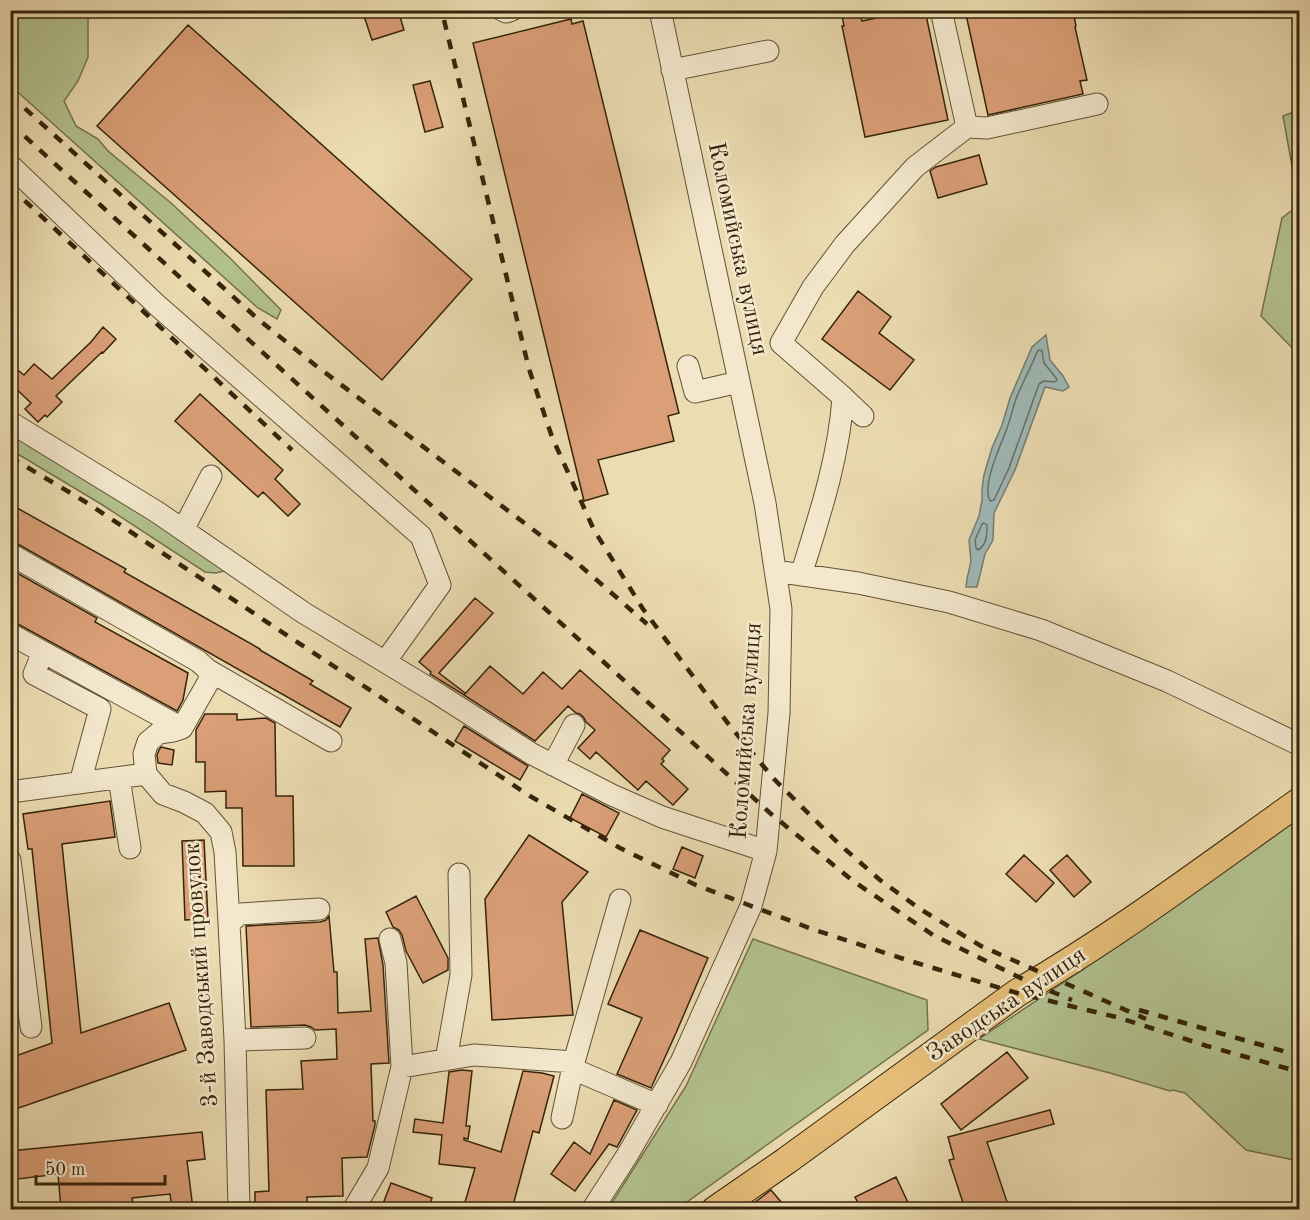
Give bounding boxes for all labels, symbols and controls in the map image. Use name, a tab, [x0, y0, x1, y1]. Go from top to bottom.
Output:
street label: Коломийська вулиця	[703, 140, 771, 358]
street label: Коломийська вулиця	[727, 622, 767, 840]
street label: 3-й Заводський провулок	[181, 842, 223, 1108]
street label: Заводська вулиця	[923, 943, 1091, 1067]
scale bar	[36, 1148, 165, 1186]
text: 50 m	[45, 1161, 85, 1179]

